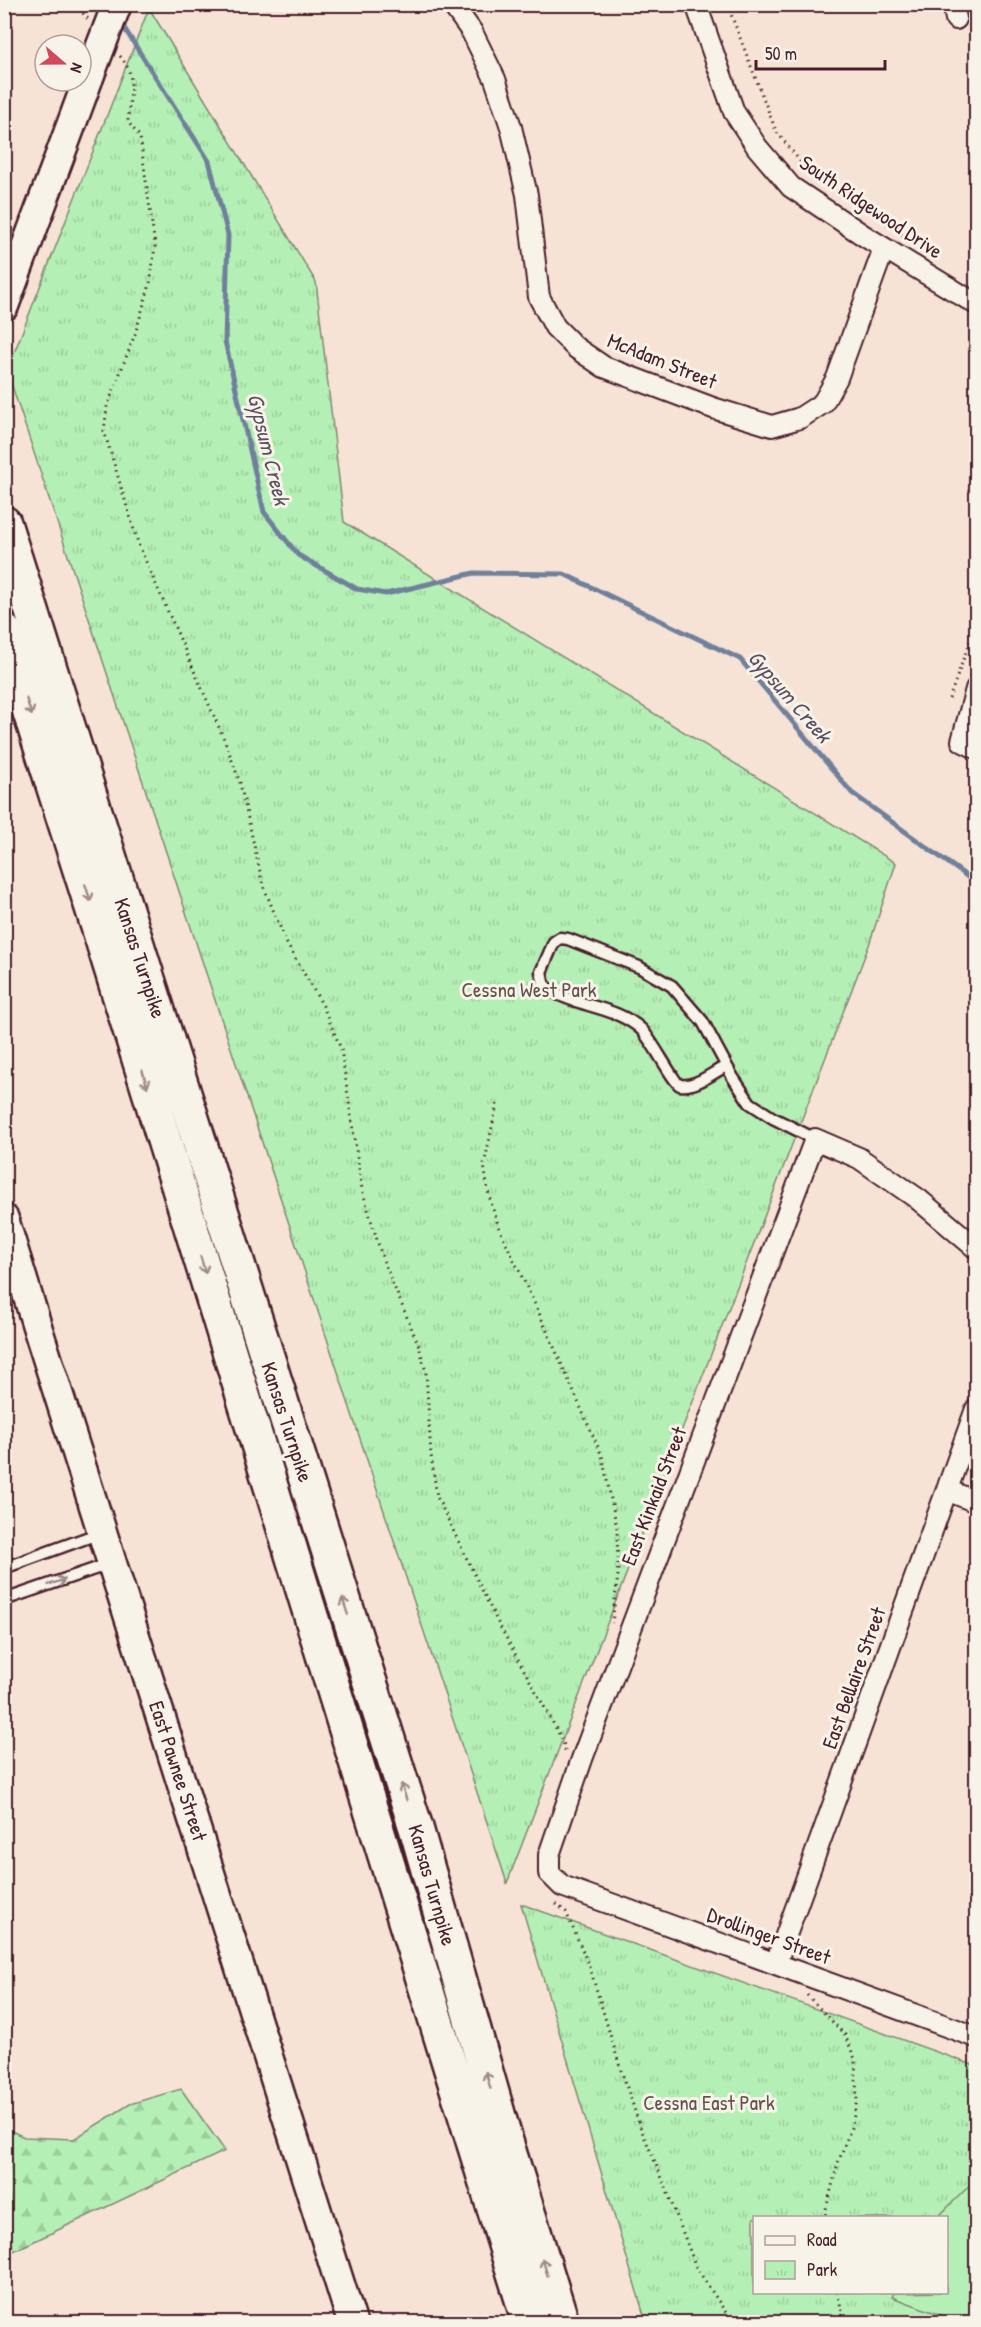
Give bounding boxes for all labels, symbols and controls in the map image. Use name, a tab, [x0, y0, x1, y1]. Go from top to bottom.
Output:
north arrow	[33, 33, 93, 93]
scale bar	[756, 33, 885, 71]
text: 50 m	[765, 41, 797, 66]
text: N	[65, 60, 89, 76]
street label: South Ridgewood Drive	[794, 148, 948, 265]
street label: McAdam Street	[603, 325, 722, 396]
water label: Gypsum Creek	[241, 390, 298, 510]
water label: Gypsum Creek	[741, 643, 840, 750]
one-way arrow	[24, 697, 35, 716]
one-way arrow	[83, 883, 94, 902]
street label: Kansas Turnpike	[107, 894, 174, 1022]
park label: Cessna West Park	[461, 975, 597, 1004]
one-way arrow	[141, 1069, 152, 1088]
one-way arrow	[198, 1255, 209, 1274]
street label: Kansas Turnpike	[254, 1358, 321, 1486]
street label: East Kinkaid Street	[614, 1422, 694, 1569]
one-way arrow	[48, 1576, 67, 1587]
one-way arrow	[339, 1597, 350, 1616]
street label: East Bellaire Street	[814, 1602, 893, 1753]
street label: East Pawnee Street	[142, 1697, 215, 1845]
one-way arrow	[398, 1783, 409, 1802]
street label: Kansas Turnpike	[401, 1821, 464, 1949]
street label: Drollinger Street	[703, 1900, 836, 1972]
one-way arrow	[482, 2071, 494, 2090]
park label: Cessna East Park	[643, 2088, 775, 2117]
legend	[753, 2216, 948, 2294]
text: Road	[807, 2227, 837, 2252]
one-way arrow	[538, 2257, 549, 2276]
text: Park	[807, 2257, 838, 2282]

